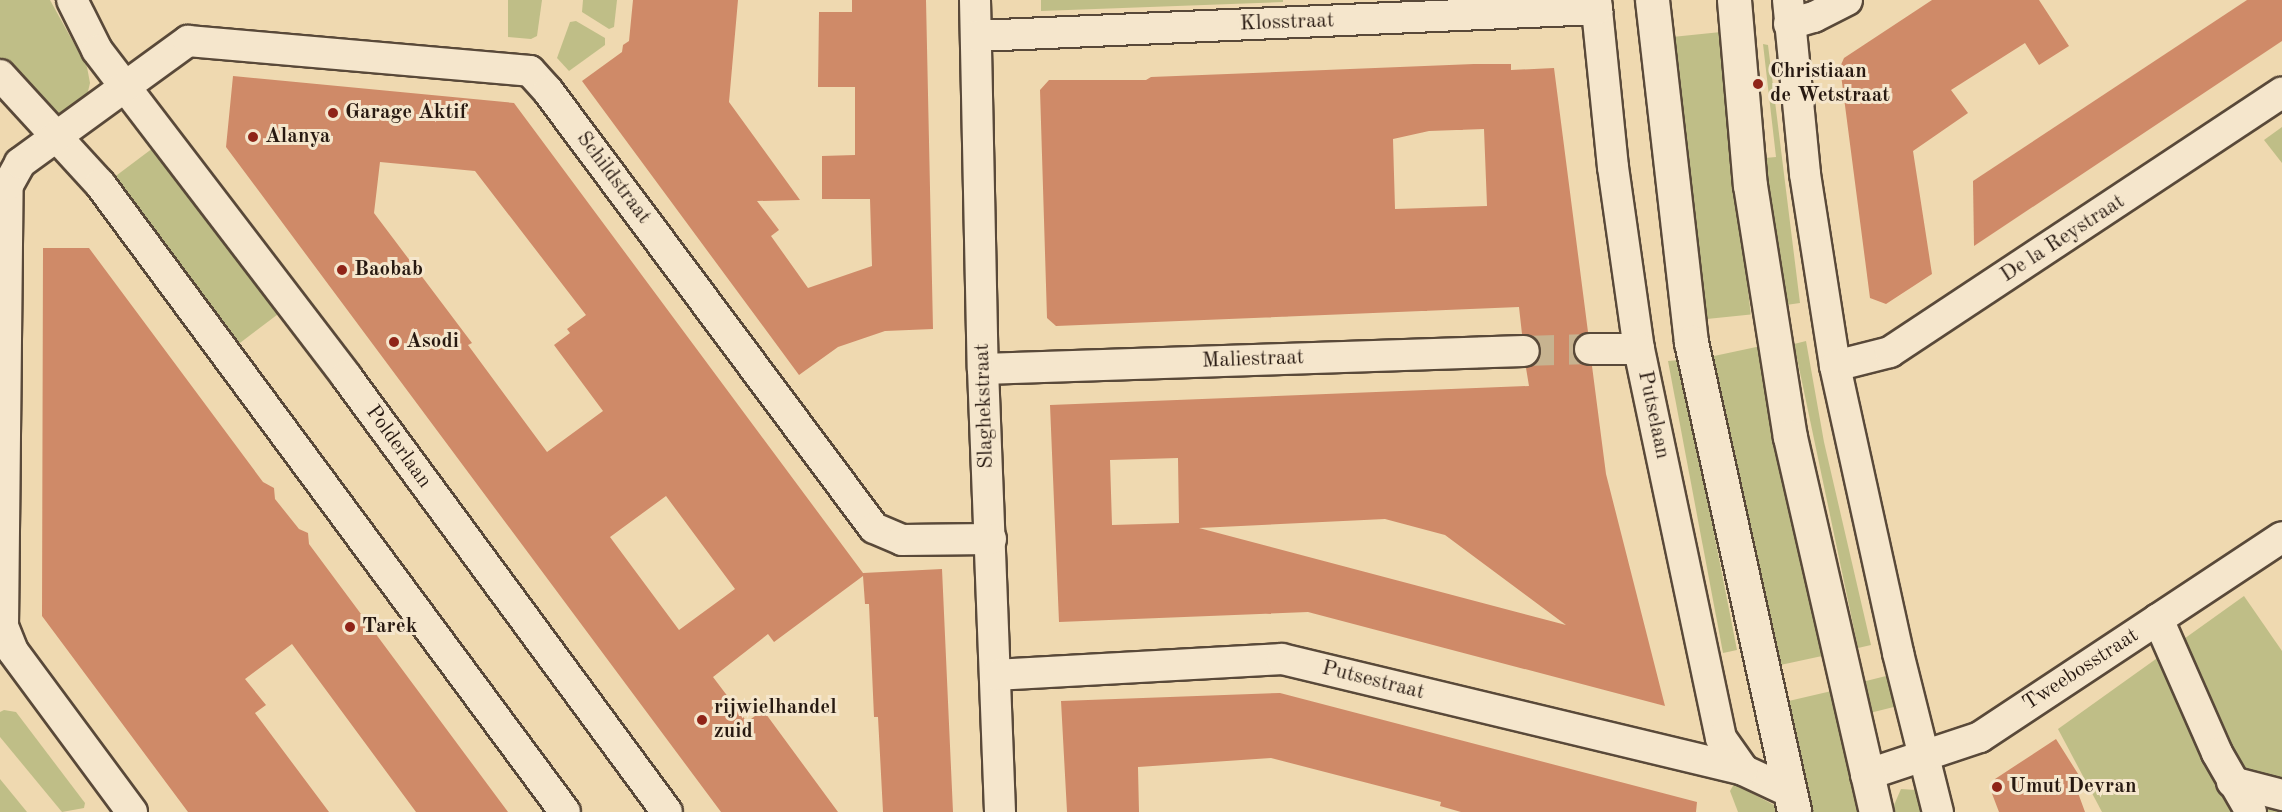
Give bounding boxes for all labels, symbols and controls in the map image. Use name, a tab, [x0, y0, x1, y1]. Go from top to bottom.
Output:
street label: Klosstraat	[1239, 9, 1335, 37]
place label: Christiaan de Wetstraat	[1770, 59, 1890, 109]
marker: Christiaan de Wetstraat	[1751, 77, 1765, 91]
place label: Garage Aktif	[345, 100, 467, 126]
marker: Garage Aktif	[326, 106, 340, 120]
place label: Alanya	[265, 124, 331, 150]
street label: Schildstraat	[570, 127, 656, 229]
marker: Alanya	[246, 130, 260, 144]
street label: De la Reystraat	[1996, 190, 2130, 288]
place label: Baobab	[354, 257, 423, 283]
marker: Baobab	[335, 263, 349, 277]
place label: Asodi	[406, 329, 459, 355]
marker: Asodi	[387, 335, 401, 349]
street label: Slaghekstraat	[970, 343, 1000, 469]
street label: Maliestraat	[1202, 346, 1304, 374]
street label: Putselaan	[1631, 369, 1675, 461]
street label: Polderlaan	[360, 401, 436, 493]
place label: Tarek	[362, 614, 417, 640]
marker: Tarek	[343, 620, 357, 634]
street label: Tweebosstraat	[2018, 623, 2144, 717]
street label: Putsestraat	[1319, 656, 1427, 706]
place label: rijwielhandel zuid	[714, 695, 837, 745]
marker: rijwielhandel zuid	[695, 713, 709, 727]
place label: Umut Devran	[2009, 774, 2137, 800]
marker: Umut Devran	[1990, 780, 2004, 794]

